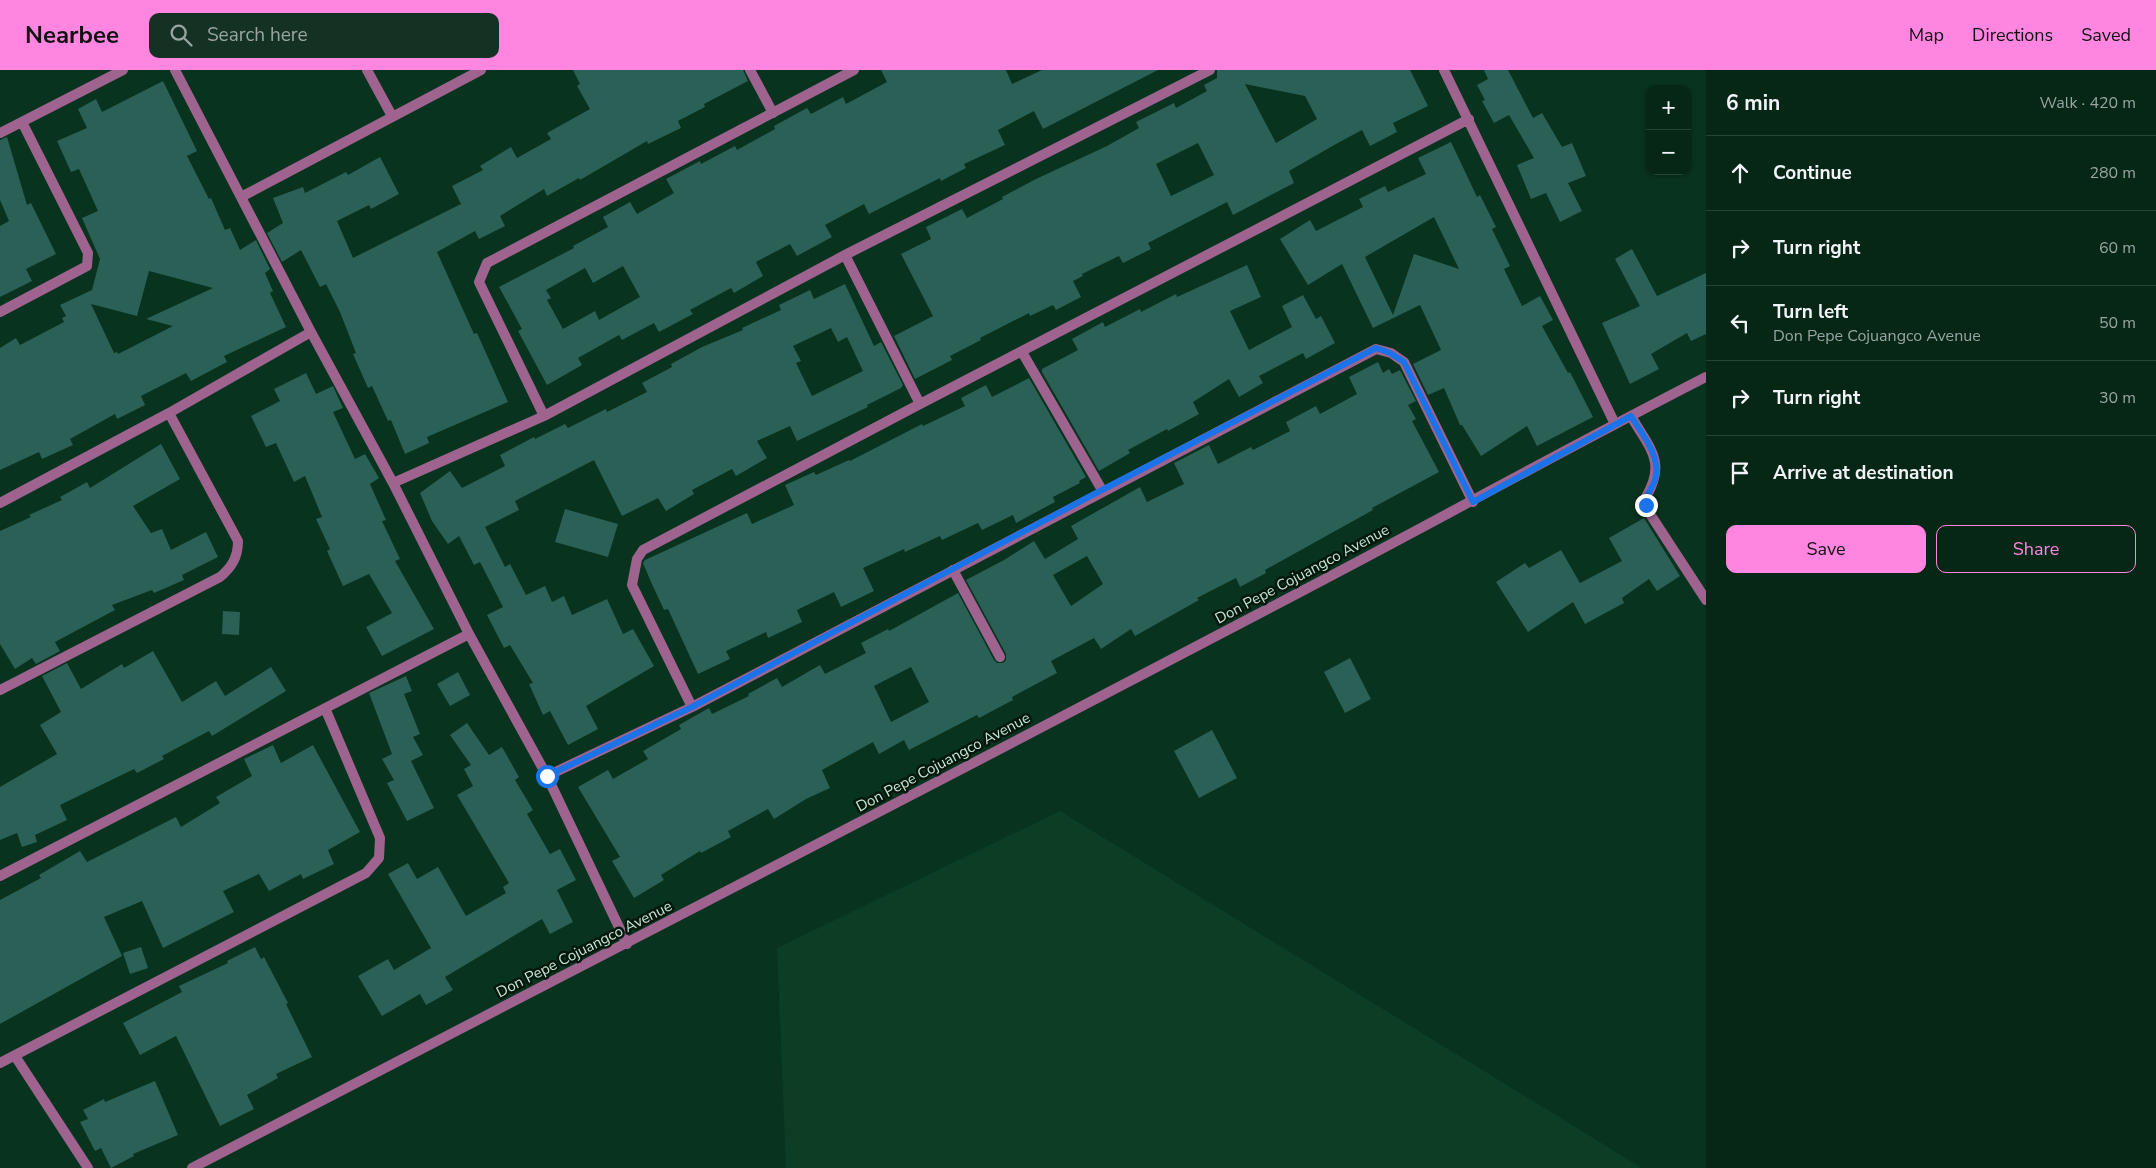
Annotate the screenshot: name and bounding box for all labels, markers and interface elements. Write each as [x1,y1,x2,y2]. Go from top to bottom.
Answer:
search box [149,13,499,58]
text: Nearbee [25,19,119,51]
icon: search [167,21,195,49]
text: Search here [207,22,308,48]
text: Map [1909,23,1944,47]
text: Directions [1972,23,2053,47]
text: Saved [2081,23,2131,47]
map controls [1646,85,1691,175]
button: + [1646,85,1691,130]
text: 6 min [1726,89,1780,117]
text: Walk · 420 m [2040,92,2136,114]
button: − [1646,130,1691,175]
icon: ahead [1726,159,1754,187]
text: Continue [1773,160,1852,186]
text: 280 m [2089,162,2136,184]
icon: right [1726,234,1754,262]
text: Turn right [1773,235,1860,261]
text: 60 m [2099,237,2136,259]
text: Turn left [1773,299,1848,325]
icon: left [1726,309,1754,337]
text: 50 m [2099,312,2136,334]
text: Don Pepe Cojuangco Avenue [1773,325,1981,347]
icon: right [1726,384,1754,412]
text: Turn right [1773,385,1860,411]
text: 30 m [2099,387,2136,409]
icon: arrive [1726,459,1754,487]
text: Arrive at destination [1773,460,1954,486]
route end [1635,494,1658,517]
street label: Don Pepe Cojuangco Avenue [1211,519,1393,629]
button: Save [1726,525,1926,573]
button: Share [1936,525,2136,573]
street label: Don Pepe Cojuangco Avenue [852,707,1034,817]
route start [536,765,559,788]
street label: Don Pepe Cojuangco Avenue [493,896,675,1002]

